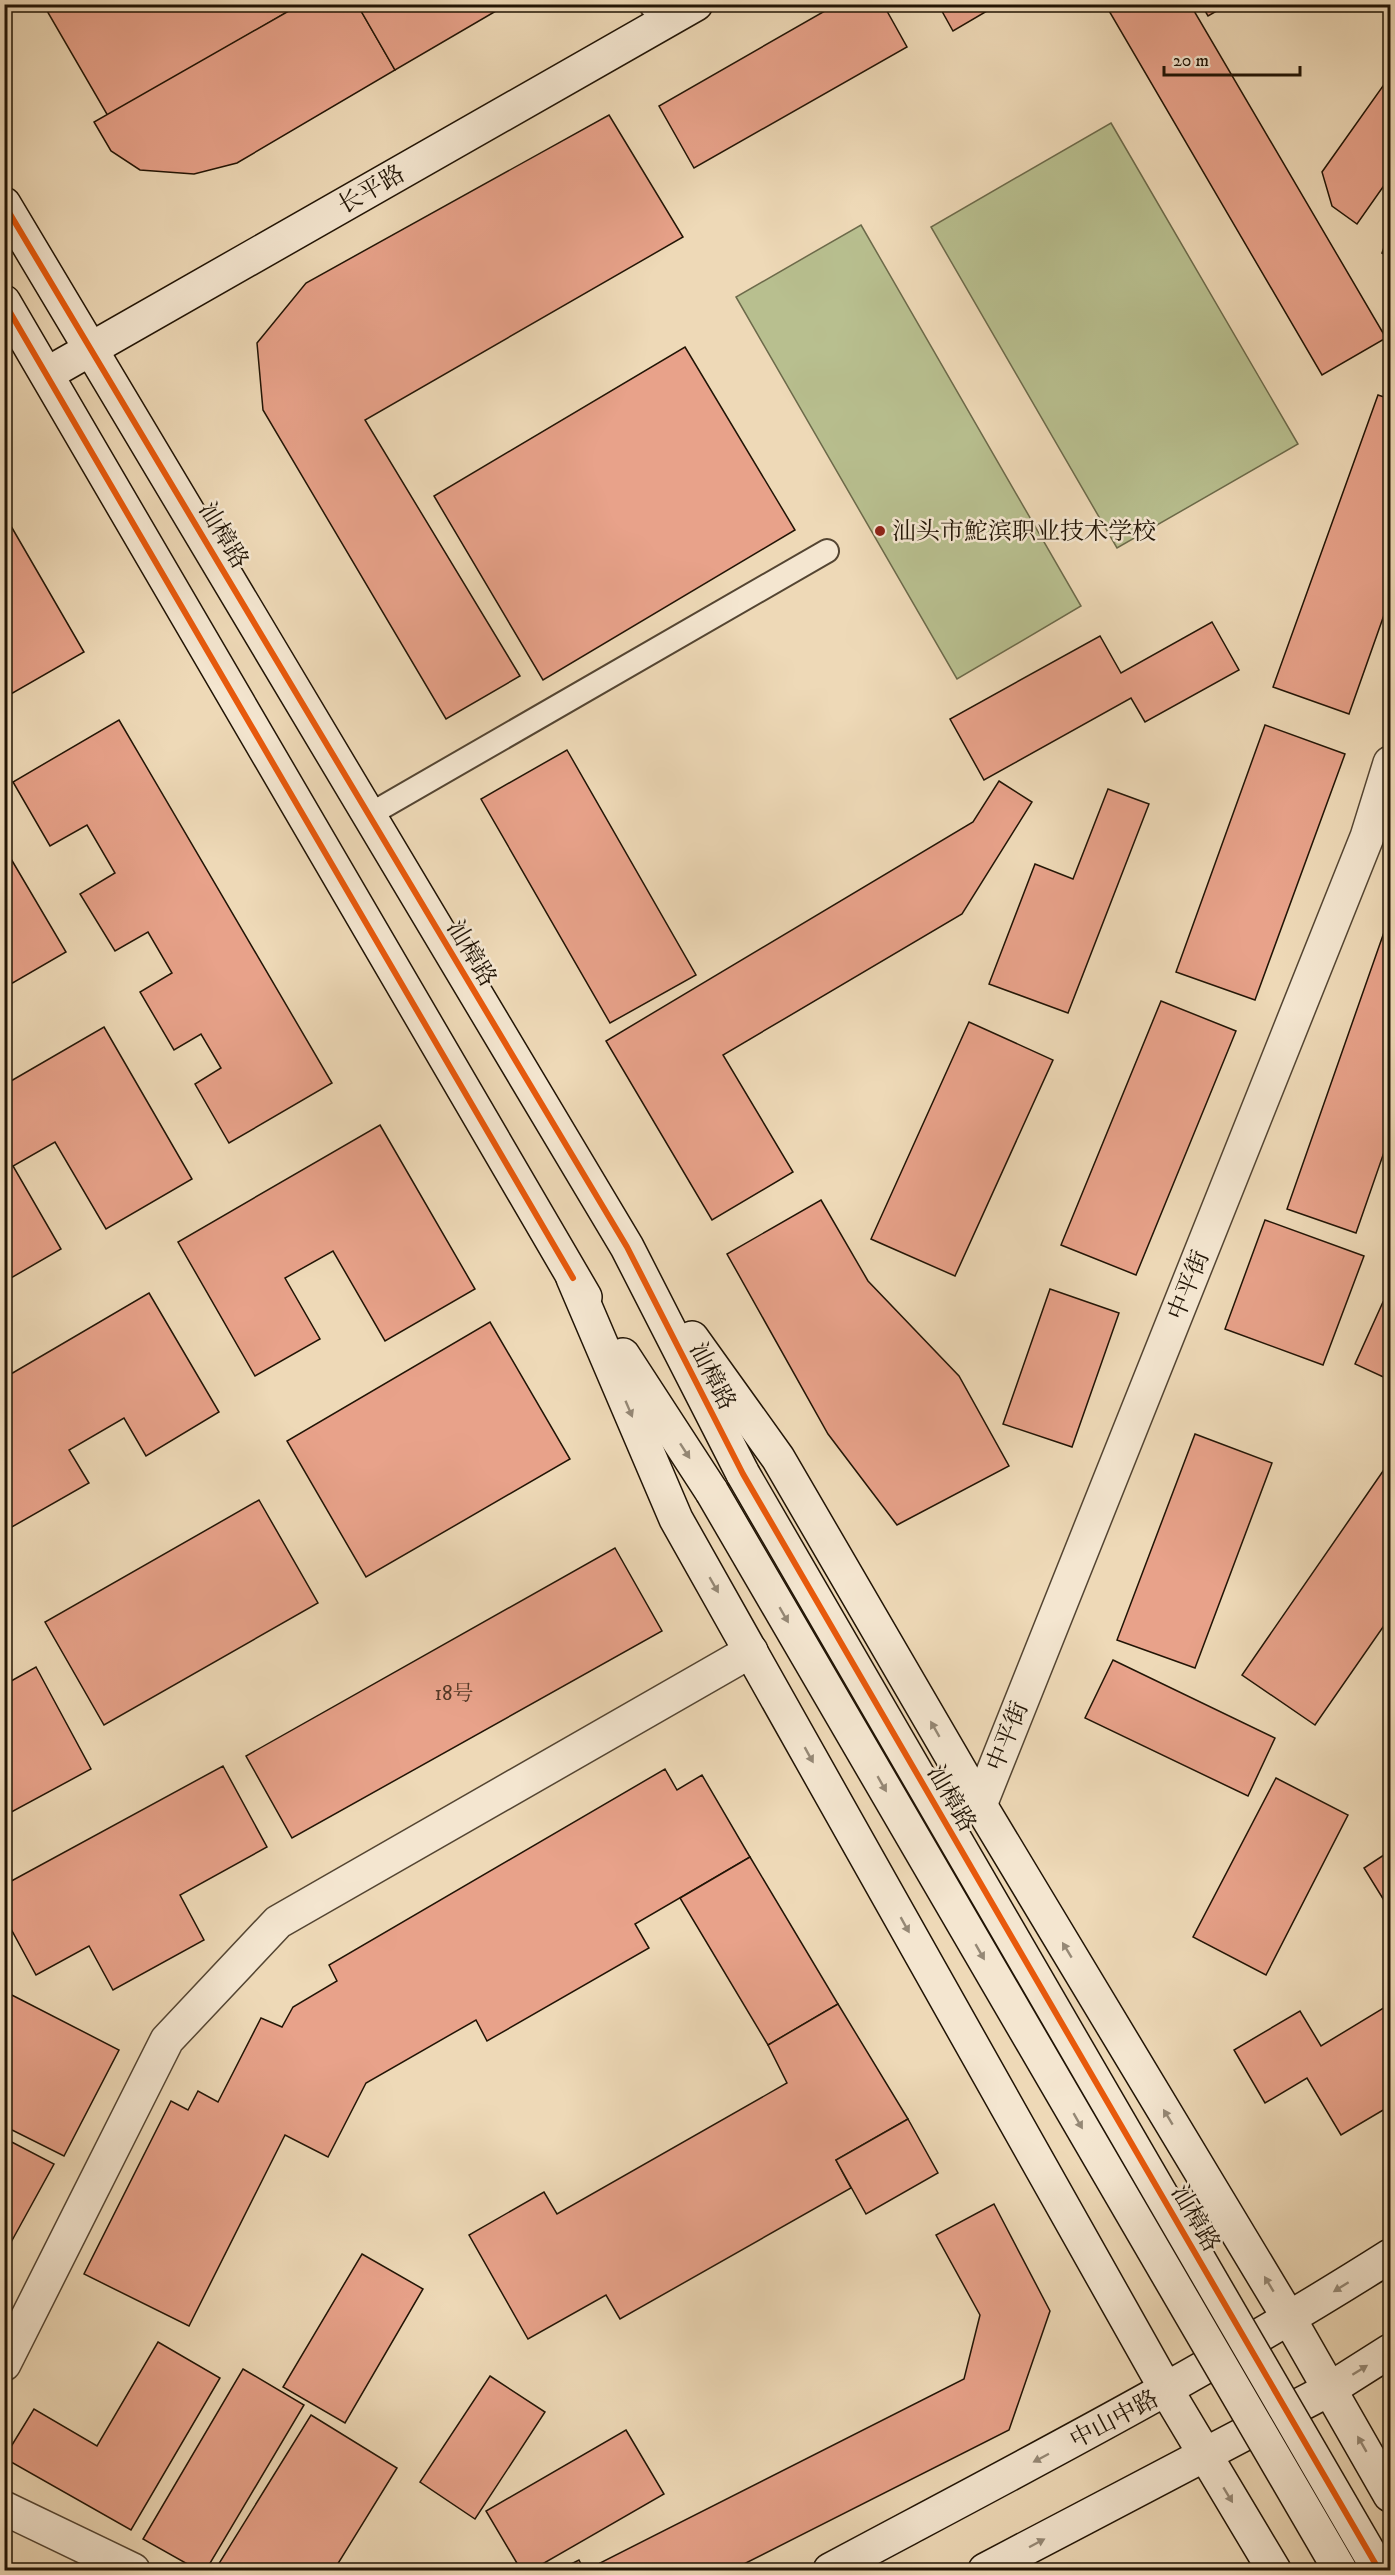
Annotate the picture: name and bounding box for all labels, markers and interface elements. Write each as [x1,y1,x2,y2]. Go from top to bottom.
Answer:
scale bar [1164,39,1300,77]
text: 20 m [1173,50,1209,72]
street label: 长平路 [333,159,410,221]
street label: 汕樟路 [192,497,255,574]
place label: 汕头市鮀滨职业技术学校 [892,517,1156,547]
marker: 汕头市鮀滨职业技术学校 [873,524,887,538]
street label: 汕樟路 [440,915,503,992]
street label: 中平街 [1162,1246,1216,1324]
street label: 汕樟路 [682,1338,742,1415]
one-way arrow [625,1400,634,1418]
one-way arrow [679,1442,691,1458]
one-way arrow [708,1577,719,1593]
one-way arrow [778,1607,789,1623]
house number: 18号 [434,1681,474,1707]
street label: 中平街 [981,1697,1035,1775]
one-way arrow [931,1720,941,1737]
one-way arrow [804,1746,814,1763]
street label: 汕樟路 [920,1760,982,1837]
one-way arrow [876,1776,887,1792]
one-way arrow [900,1916,910,1933]
one-way arrow [1062,1942,1073,1958]
one-way arrow [975,1944,985,1961]
one-way arrow [1163,2108,1173,2125]
one-way arrow [1073,2113,1083,2130]
street label: 汕樟路 [1164,2180,1226,2257]
one-way arrow [1263,2276,1274,2292]
one-way arrow [1333,2282,1349,2293]
one-way arrow [1352,2365,1368,2376]
street label: 中山中路 [1065,2384,1164,2456]
one-way arrow [1356,2436,1367,2452]
one-way arrow [1032,2453,1049,2463]
one-way arrow [1223,2487,1234,2503]
one-way arrow [1029,2538,1046,2548]

